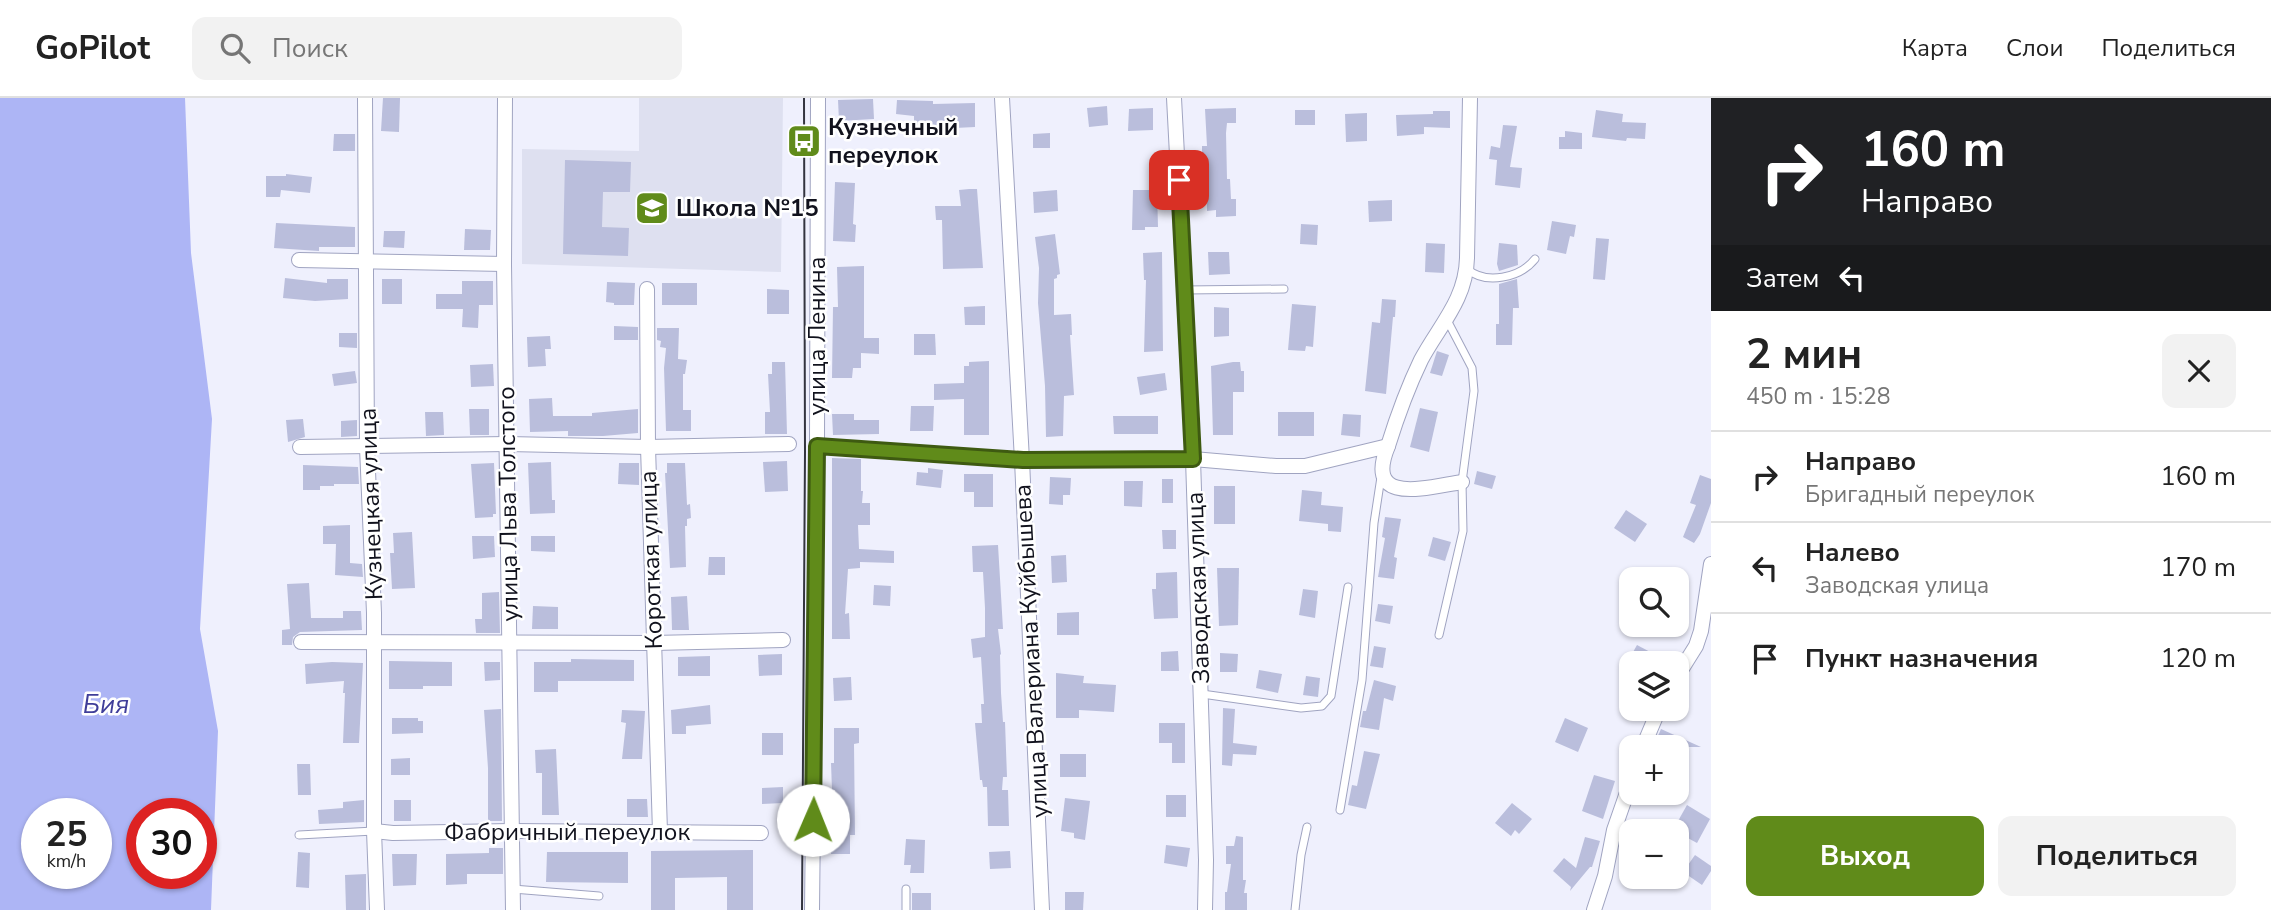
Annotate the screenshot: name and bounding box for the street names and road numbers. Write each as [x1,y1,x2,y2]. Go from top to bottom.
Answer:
street label: улица Ленина [801,256,833,416]
street label: улица Льва Толстого [490,386,526,622]
street label: Кузнецкая улица [352,407,390,601]
street label: Короткая улица [632,470,670,650]
street label: улица Валериана Куйбышева [1006,483,1056,819]
street label: Заводская улица [1179,491,1217,685]
street label: Фабричный переулок [444,816,690,848]

